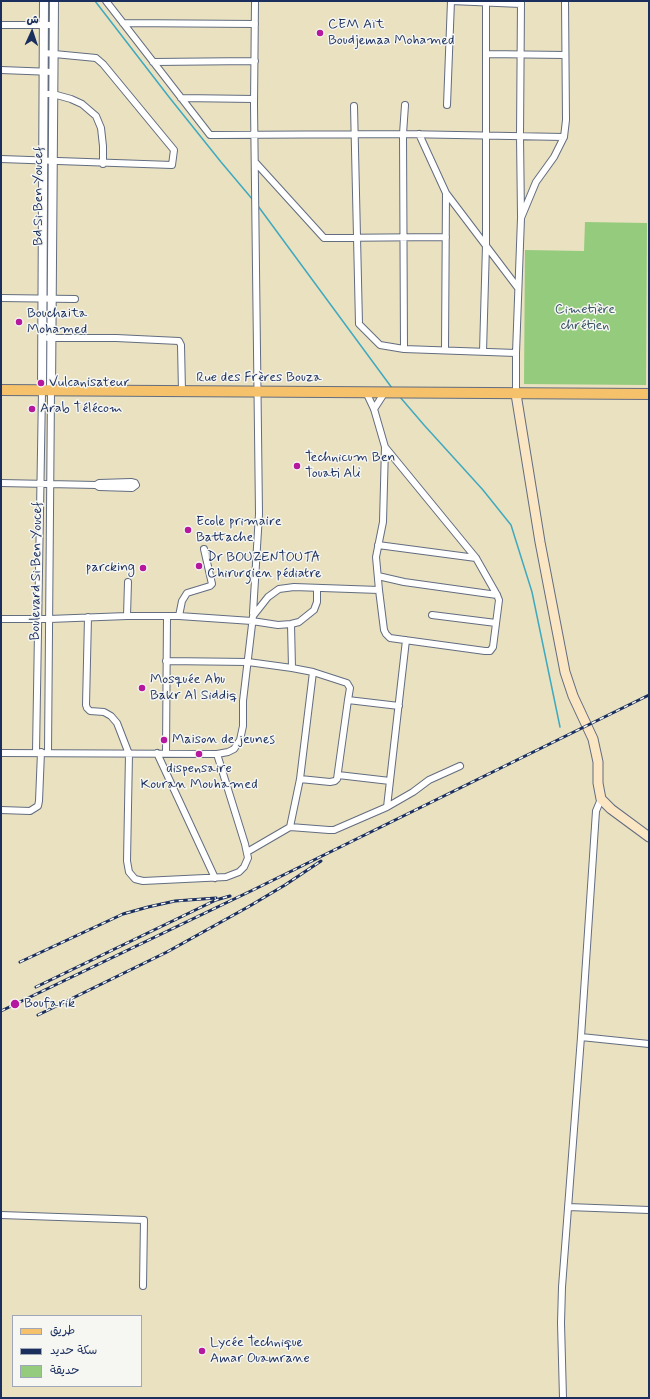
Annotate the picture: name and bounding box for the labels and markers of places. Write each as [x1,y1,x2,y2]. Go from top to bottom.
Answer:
place label: CEM Aït Boudjemaa Mohamed [328,17,455,50]
marker: CEM Aït Boudjemaa Mohamed [315,28,325,38]
place label: Bouchaita Mohamed [27,306,87,338]
marker: Bouchaita Mohamed [14,317,24,327]
place label: Vulcanisateur [49,375,130,391]
marker: Vulcanisateur [36,378,46,388]
place label: Arab Télécom [40,401,122,417]
marker: Arab Télécom [27,404,37,414]
place label: Technicum Ben Touati Ali [305,450,395,482]
marker: Technicum Ben Touati Ali [292,461,302,471]
place label: Ecole primaire Battache [196,514,282,546]
marker: Ecole primaire Battache [183,525,193,535]
place label: Dr BOUZENTOUTA Chirurgien pédiatre [207,550,322,582]
place label: parcking [86,560,135,576]
marker: Dr BOUZENTOUTA Chirurgien pédiatre [194,561,204,571]
marker: parcking [138,563,148,573]
place label: Mosquée Abu Bakr Al Siddiq [150,672,237,704]
marker: Mosquée Abu Bakr Al Siddiq [137,683,147,693]
place label: Maison de jeunes [172,732,275,748]
marker: Maison de jeunes [159,735,169,745]
marker: dispensaire Kouran Mouhamed [194,749,204,759]
place label: dispensaire Kouran Mouhamed [140,761,258,794]
place label: Boufarik [24,996,75,1012]
marker: Boufarik [9,998,21,1010]
place label: Lycée Technique Amar Ouamrane [210,1335,310,1368]
marker: Lycée Technique Amar Ouamrane [197,1346,207,1356]

